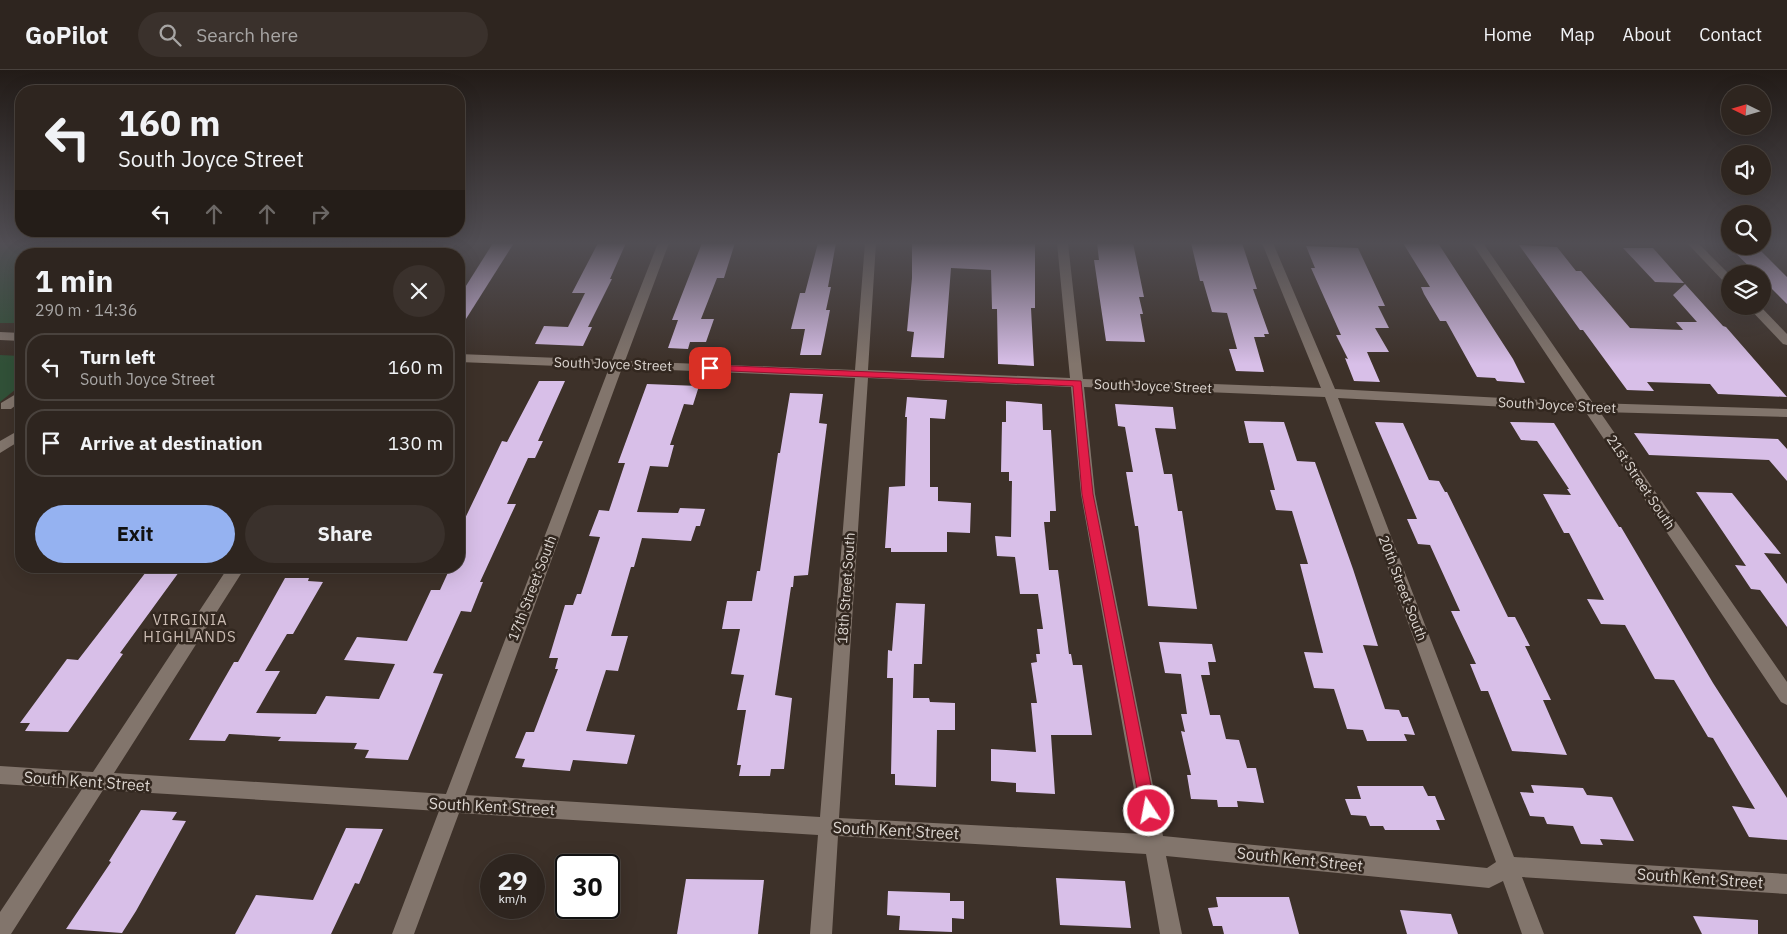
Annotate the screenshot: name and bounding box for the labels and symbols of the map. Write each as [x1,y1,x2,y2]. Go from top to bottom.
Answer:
north arrow [1721,85,1771,135]
pin [689,347,731,389]
street label: South Joyce Street [554,353,672,375]
street label: South Joyce Street [1094,375,1212,397]
street label: South Joyce Street [1497,393,1617,417]
street label: 21st Street South [1603,431,1679,533]
street label: 18th Street South [833,532,859,644]
street label: 17th Street South [504,533,560,643]
street label: 20th Street South [1375,533,1431,643]
district label: VIRGINIA HIGHLANDS [143,610,237,646]
street label: South Kent Street [23,767,151,795]
position arrow [1122,784,1174,836]
street label: South Kent Street [428,793,556,819]
street label: South Kent Street [832,817,960,843]
street label: South Kent Street [1236,842,1364,876]
speed limit sign: 30 [555,854,620,919]
street label: South Kent Street [1636,864,1764,892]

